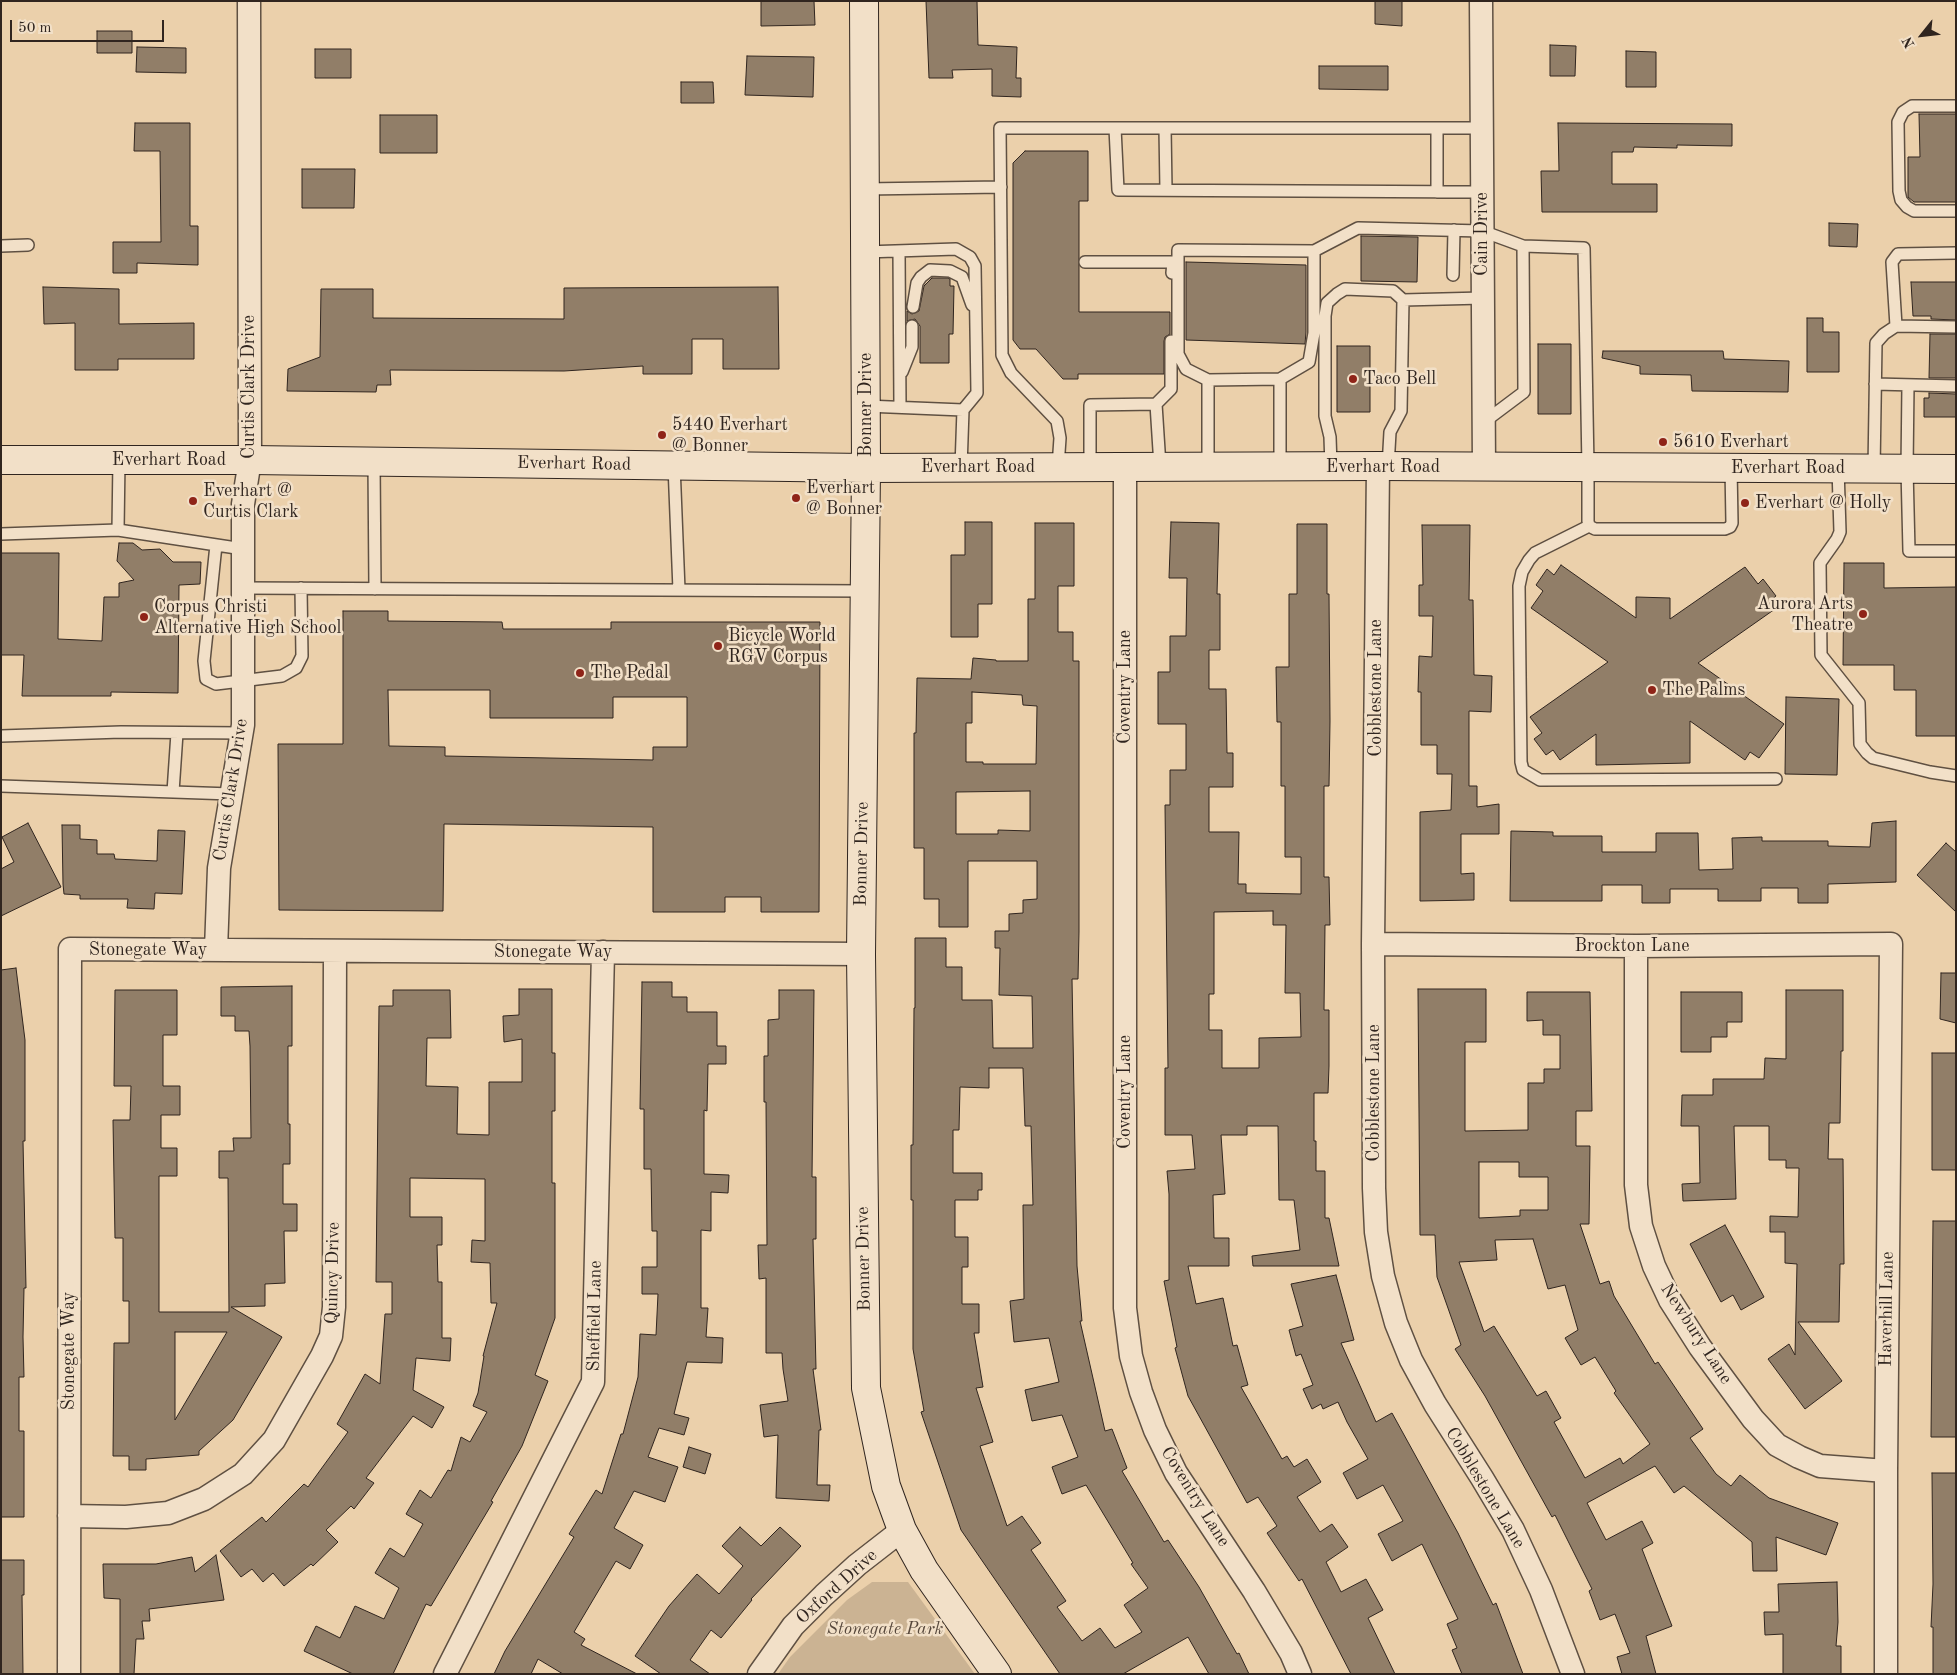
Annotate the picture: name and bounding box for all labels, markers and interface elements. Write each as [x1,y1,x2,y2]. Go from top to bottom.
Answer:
scale bar [12,10,166,42]
north arrow [1897,10,1947,60]
text: 50 m [18,21,52,36]
text: N [1900,34,1918,50]
street label: Cain Drive [1471,192,1493,276]
street label: Curtis Clark Drive [238,315,260,459]
street label: Bonner Drive [855,353,877,457]
place label: Taco Bell [1363,368,1436,390]
marker: Taco Bell [1347,373,1359,385]
place label: 5440 Everhart @ Bonner [672,414,788,456]
marker: 5440 Everhart @ Bonner [656,429,668,441]
place label: 5610 Everhart [1673,431,1789,453]
marker: 5610 Everhart [1657,436,1669,448]
street label: Everhart Road [112,449,226,471]
street label: Everhart Road [517,452,631,476]
street label: Everhart Road [921,456,1035,478]
street label: Everhart Road [1326,456,1440,478]
street label: Everhart Road [1731,457,1845,479]
place label: Everhart @ Bonner [806,477,882,520]
place label: Everhart @ Curtis Clark [203,480,299,522]
marker: Everhart @ Bonner [790,492,802,504]
place label: Everhart @ Holly [1755,492,1891,514]
marker: Everhart @ Curtis Clark [187,495,199,507]
marker: Everhart @ Holly [1739,497,1751,509]
place label: Aurora Arts Theatre [1757,593,1853,636]
place label: Corpus Christi Alternative High School [154,596,341,638]
marker: Aurora Arts Theatre [1857,608,1869,620]
marker: Corpus Christi Alternative High School [138,611,150,623]
street label: Cobblestone Lane [1365,619,1387,757]
place label: Bicycle World RGV Corpus [728,625,836,668]
street label: Coventry Lane [1114,630,1136,744]
marker: Bicycle World RGV Corpus [712,640,724,652]
place label: The Pedal [590,662,669,684]
marker: The Pedal [574,667,586,679]
place label: The Palms [1662,679,1745,701]
marker: The Palms [1646,684,1658,696]
street label: Curtis Clark Drive [209,717,253,863]
street label: Bonner Drive [850,801,874,907]
street label: Brockton Lane [1575,935,1689,957]
street label: Stonegate Way [89,939,207,961]
street label: Stonegate Way [494,941,612,963]
street label: Cobblestone Lane [1363,1024,1385,1162]
street label: Coventry Lane [1114,1035,1136,1149]
street label: Bonner Drive [852,1206,876,1312]
street label: Quincy Drive [321,1222,345,1324]
street label: Haverhill Lane [1875,1251,1899,1367]
street label: Sheffield Lane [583,1260,607,1372]
street label: Newbury Lane [1655,1280,1737,1388]
street label: Stonegate Way [58,1292,80,1410]
street label: Cobblestone Lane [1440,1423,1530,1553]
street label: Coventry Lane [1156,1443,1234,1551]
street label: Oxford Drive [792,1545,882,1629]
park label: Stonegate Park [827,1618,943,1640]

